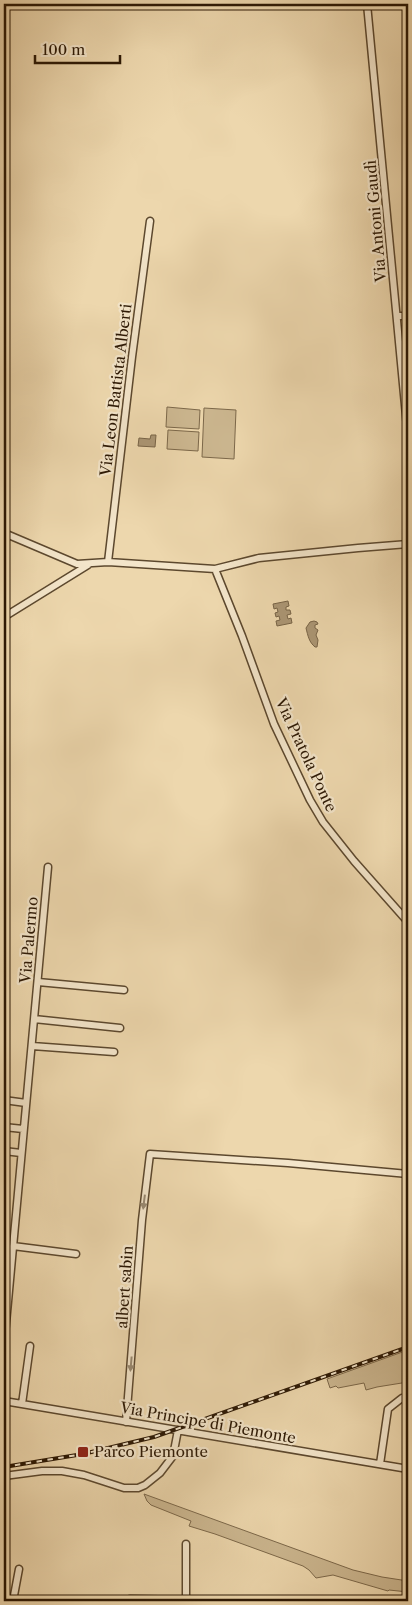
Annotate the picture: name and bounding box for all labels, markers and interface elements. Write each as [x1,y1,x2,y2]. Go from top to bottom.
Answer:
scale bar [35,32,120,64]
text: 100 m [42,40,85,59]
street label: Via Antoni Gaudì [361,159,390,284]
street label: Via Leon Battista Alberti [95,302,136,478]
street label: Via Pratola Ponte [271,694,341,815]
street label: Via Palermo [15,896,42,985]
one-way arrow [140,1195,148,1211]
street label: albert sabin [112,1244,137,1329]
one-way arrow [127,1357,135,1373]
street label: Via Principe di Piemonte [118,1398,297,1447]
place label: Parco Piemonte [94,1442,208,1461]
marker: Parco Piemonte [76,1445,90,1459]

